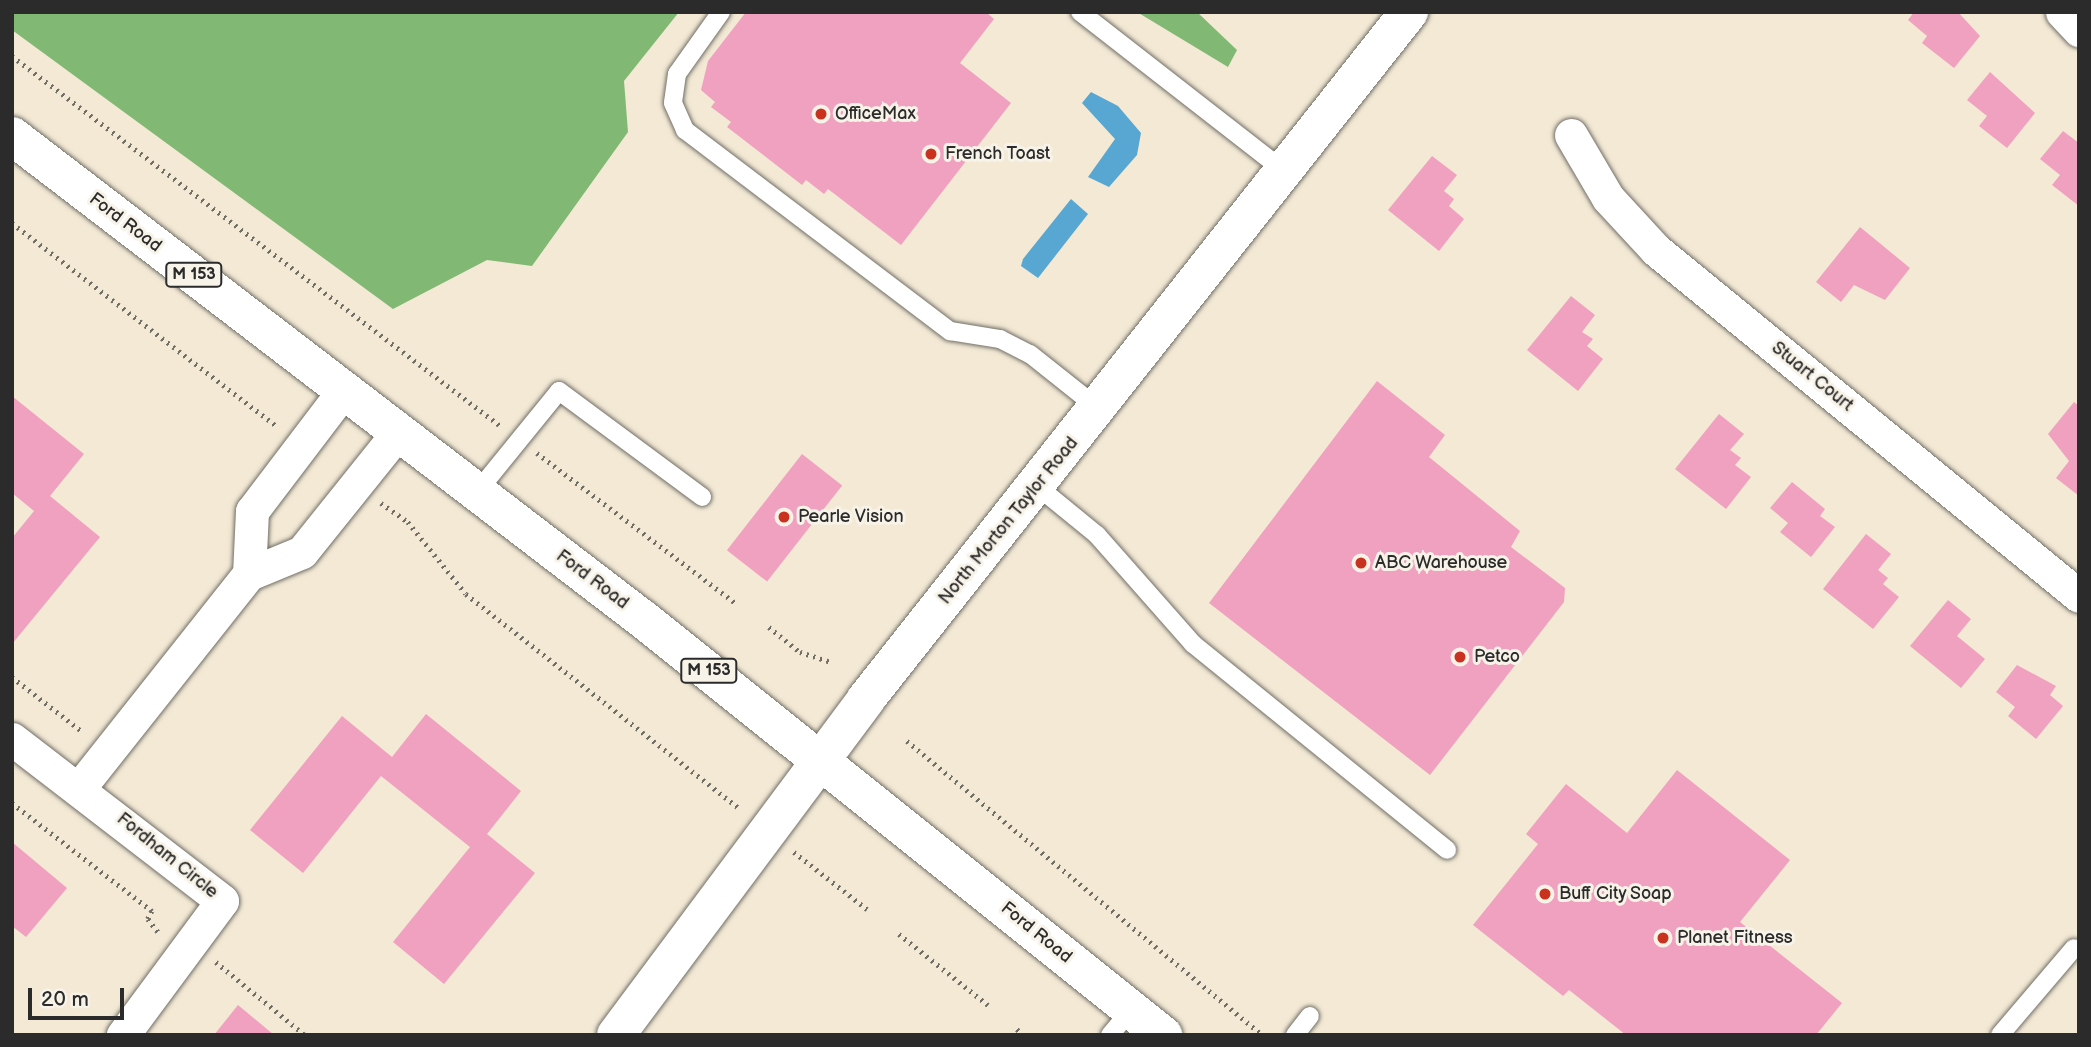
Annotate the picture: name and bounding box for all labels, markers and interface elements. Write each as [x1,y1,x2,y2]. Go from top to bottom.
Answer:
place label: OfficeMax [835,103,916,125]
marker: OfficeMax [813,106,829,122]
place label: French Toast [945,143,1051,165]
marker: French Toast [923,146,939,162]
street label: Ford Road [84,189,166,257]
road number: M 153 [164,262,224,288]
street label: Stuart Court [1767,338,1857,416]
street label: North Morton Taylor Road [935,433,1083,609]
place label: Pearle Vision [798,506,904,528]
marker: Pearle Vision [776,509,792,525]
street label: Ford Road [551,546,633,614]
place label: ABC Warehouse [1375,552,1508,574]
marker: ABC Warehouse [1353,555,1369,571]
place label: Petco [1474,646,1520,668]
marker: Petco [1452,649,1468,665]
road number: M 153 [679,658,739,684]
street label: Fordham Circle [112,809,222,903]
place label: Buff City Soap [1559,883,1673,905]
marker: Buff City Soap [1537,886,1553,902]
street label: Ford Road [996,898,1076,968]
place label: Planet Fitness [1677,927,1793,949]
marker: Planet Fitness [1655,930,1671,946]
scale bar [32,974,128,1018]
text: 20 m [41,987,89,1012]

